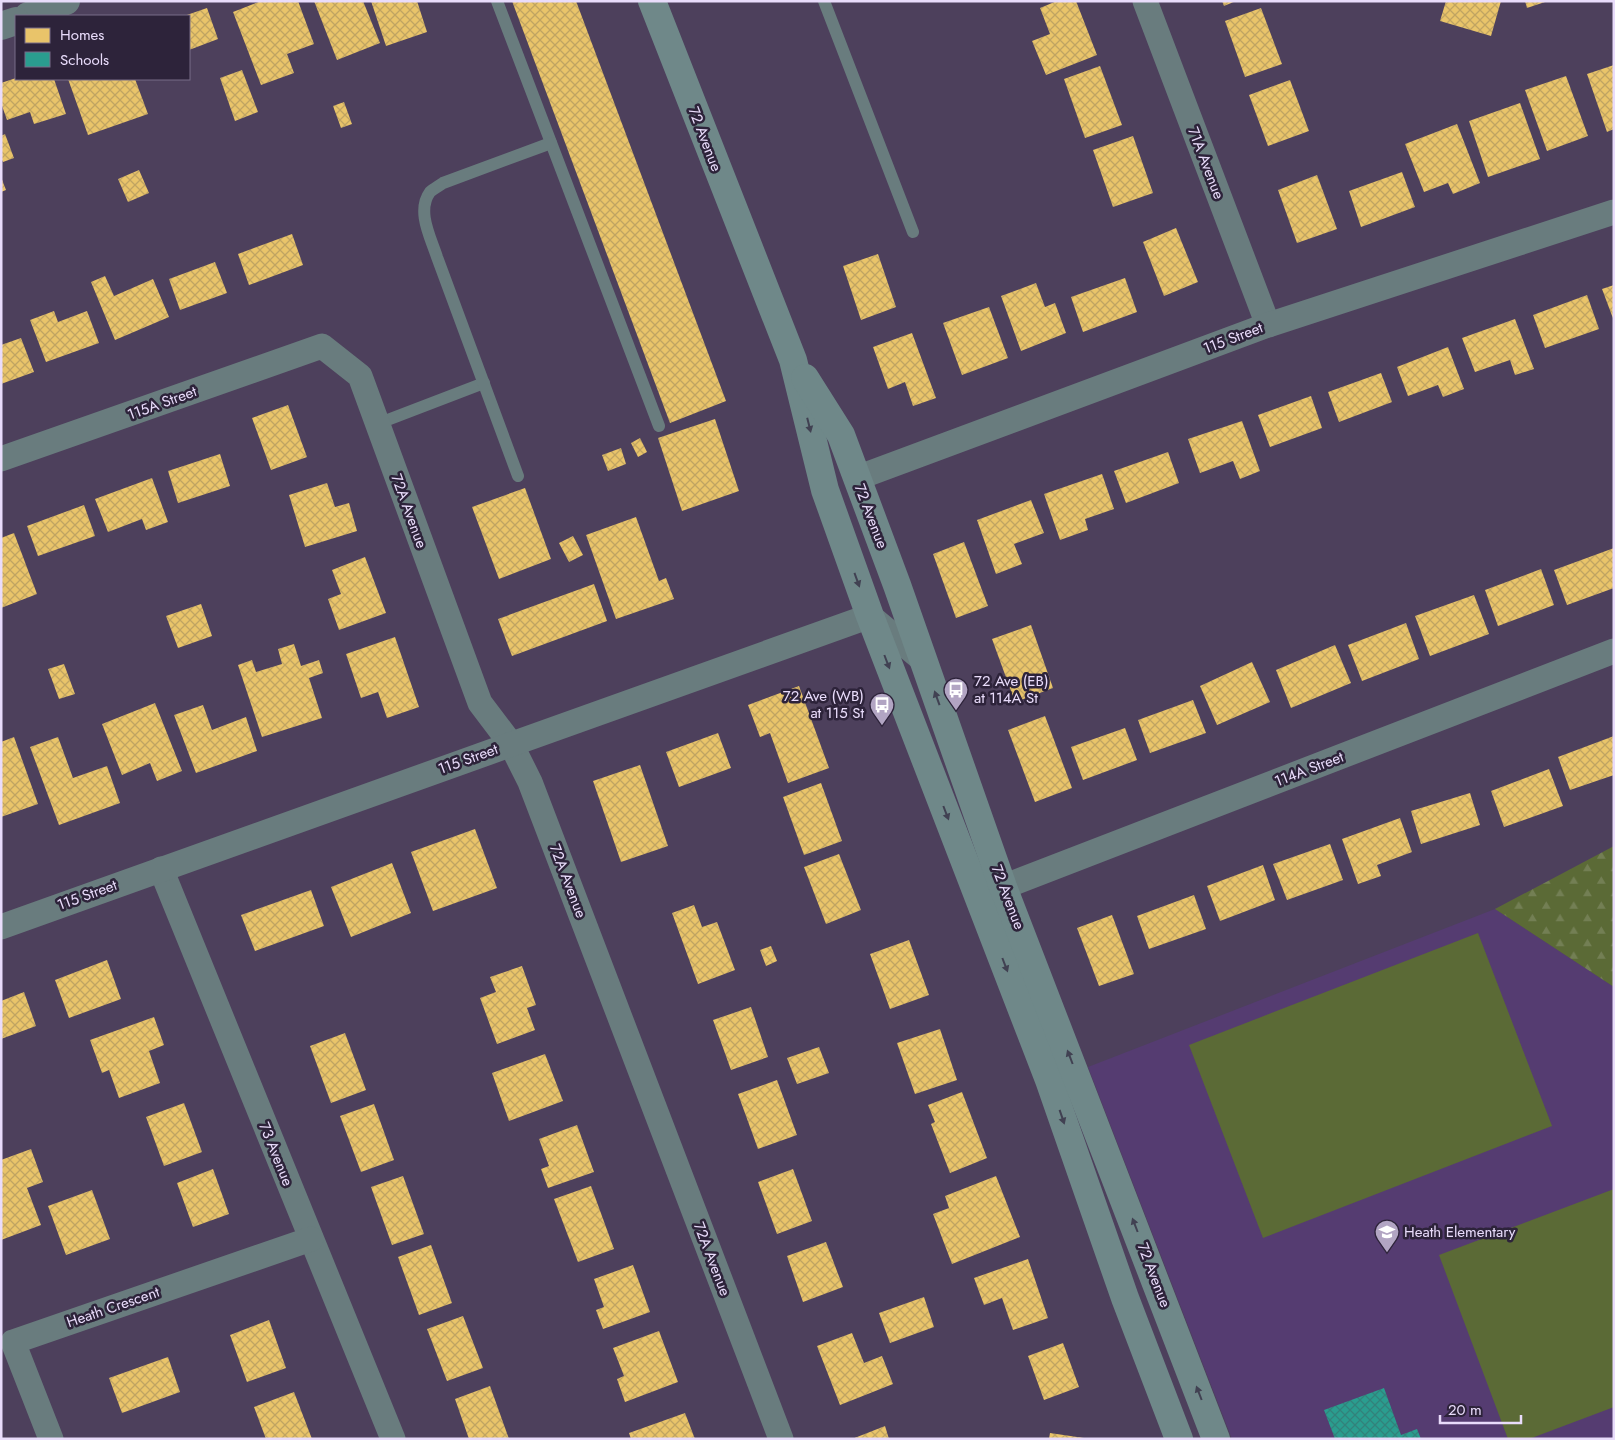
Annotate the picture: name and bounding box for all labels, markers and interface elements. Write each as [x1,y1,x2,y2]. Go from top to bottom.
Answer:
legend [15,15,190,80]
text: Homes [60,24,104,46]
text: Schools [60,49,109,71]
street label: 72 Avenue [683,103,727,175]
street label: 71A Avenue [1182,124,1230,203]
street label: 115 Street [1200,316,1266,359]
street label: 115A Street [124,380,200,426]
one-way arrow [805,417,813,432]
street label: 72A Avenue [385,471,433,551]
street label: 72 Avenue [849,480,893,552]
one-way arrow [853,573,861,588]
one-way arrow [884,654,892,669]
place label: 72 Ave (EB) at 114A St [974,670,1049,709]
bus stop icon: 72 Ave (EB) at 114A St [943,677,969,711]
place label: 72 Ave (WB) at 115 St [783,685,864,724]
one-way arrow [933,691,940,706]
bus stop icon: 72 Ave (WB) at 115 St [869,692,895,726]
street label: 115 Street [435,738,501,780]
street label: 114A Street [1271,746,1347,792]
one-way arrow [942,806,950,821]
street label: 72A Avenue [544,841,592,921]
street label: 72 Avenue [986,861,1030,933]
street label: 115 Street [54,874,120,916]
one-way arrow [1002,957,1009,972]
one-way arrow [1066,1049,1074,1064]
one-way arrow [1059,1109,1066,1124]
street label: 73 Avenue [253,1119,299,1190]
one-way arrow [1131,1217,1139,1232]
street label: 72A Avenue [688,1219,736,1299]
school or university icon: Heath Elementary [1374,1219,1400,1253]
place label: Heath Elementary [1404,1221,1516,1243]
street label: 72 Avenue [1132,1239,1176,1311]
street label: Heath Crescent [64,1281,163,1333]
one-way arrow [1195,1385,1203,1400]
scale bar [1440,1392,1521,1424]
text: 20 m [1448,1399,1482,1421]

